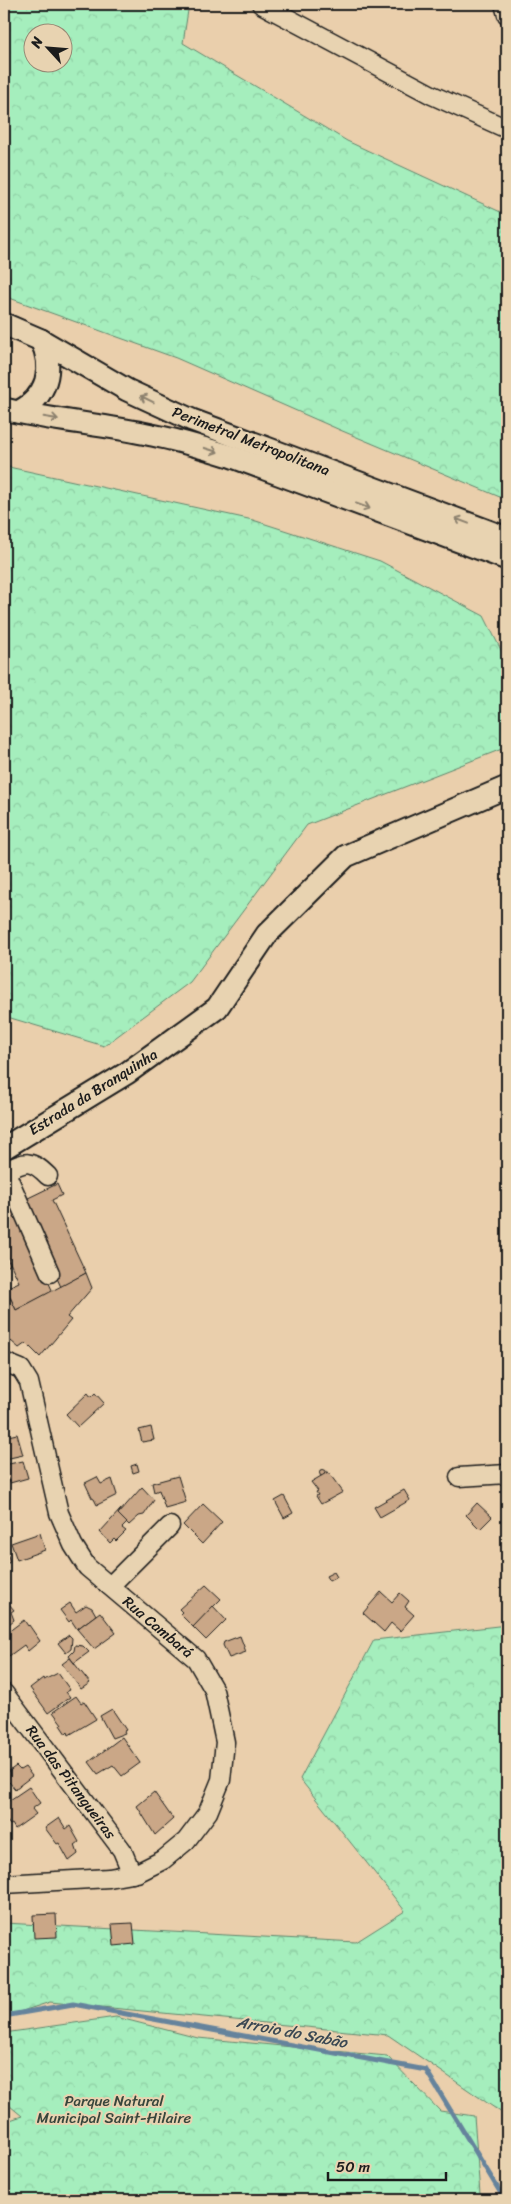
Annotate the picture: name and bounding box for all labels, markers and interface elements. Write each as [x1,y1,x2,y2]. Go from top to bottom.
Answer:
north arrow [22,22,72,72]
text: N [23,32,50,53]
one-way arrow [140,394,155,404]
street label: Perimetral Metropolitana [168,399,334,483]
one-way arrow [43,414,59,424]
one-way arrow [202,446,218,456]
one-way arrow [355,502,370,511]
one-way arrow [454,516,470,525]
street label: Estrada da Branquinha [23,1041,163,1142]
street label: Rua Cambará [117,1589,200,1665]
street label: Rua das Pitangueiras [19,1719,123,1845]
water label: Arroio do Sabão [233,2007,351,2057]
park label: Parque Natural Municipal Saint-Hilaire [37,2088,192,2131]
scale bar [328,2149,446,2181]
text: 50 m [336,2154,371,2180]

